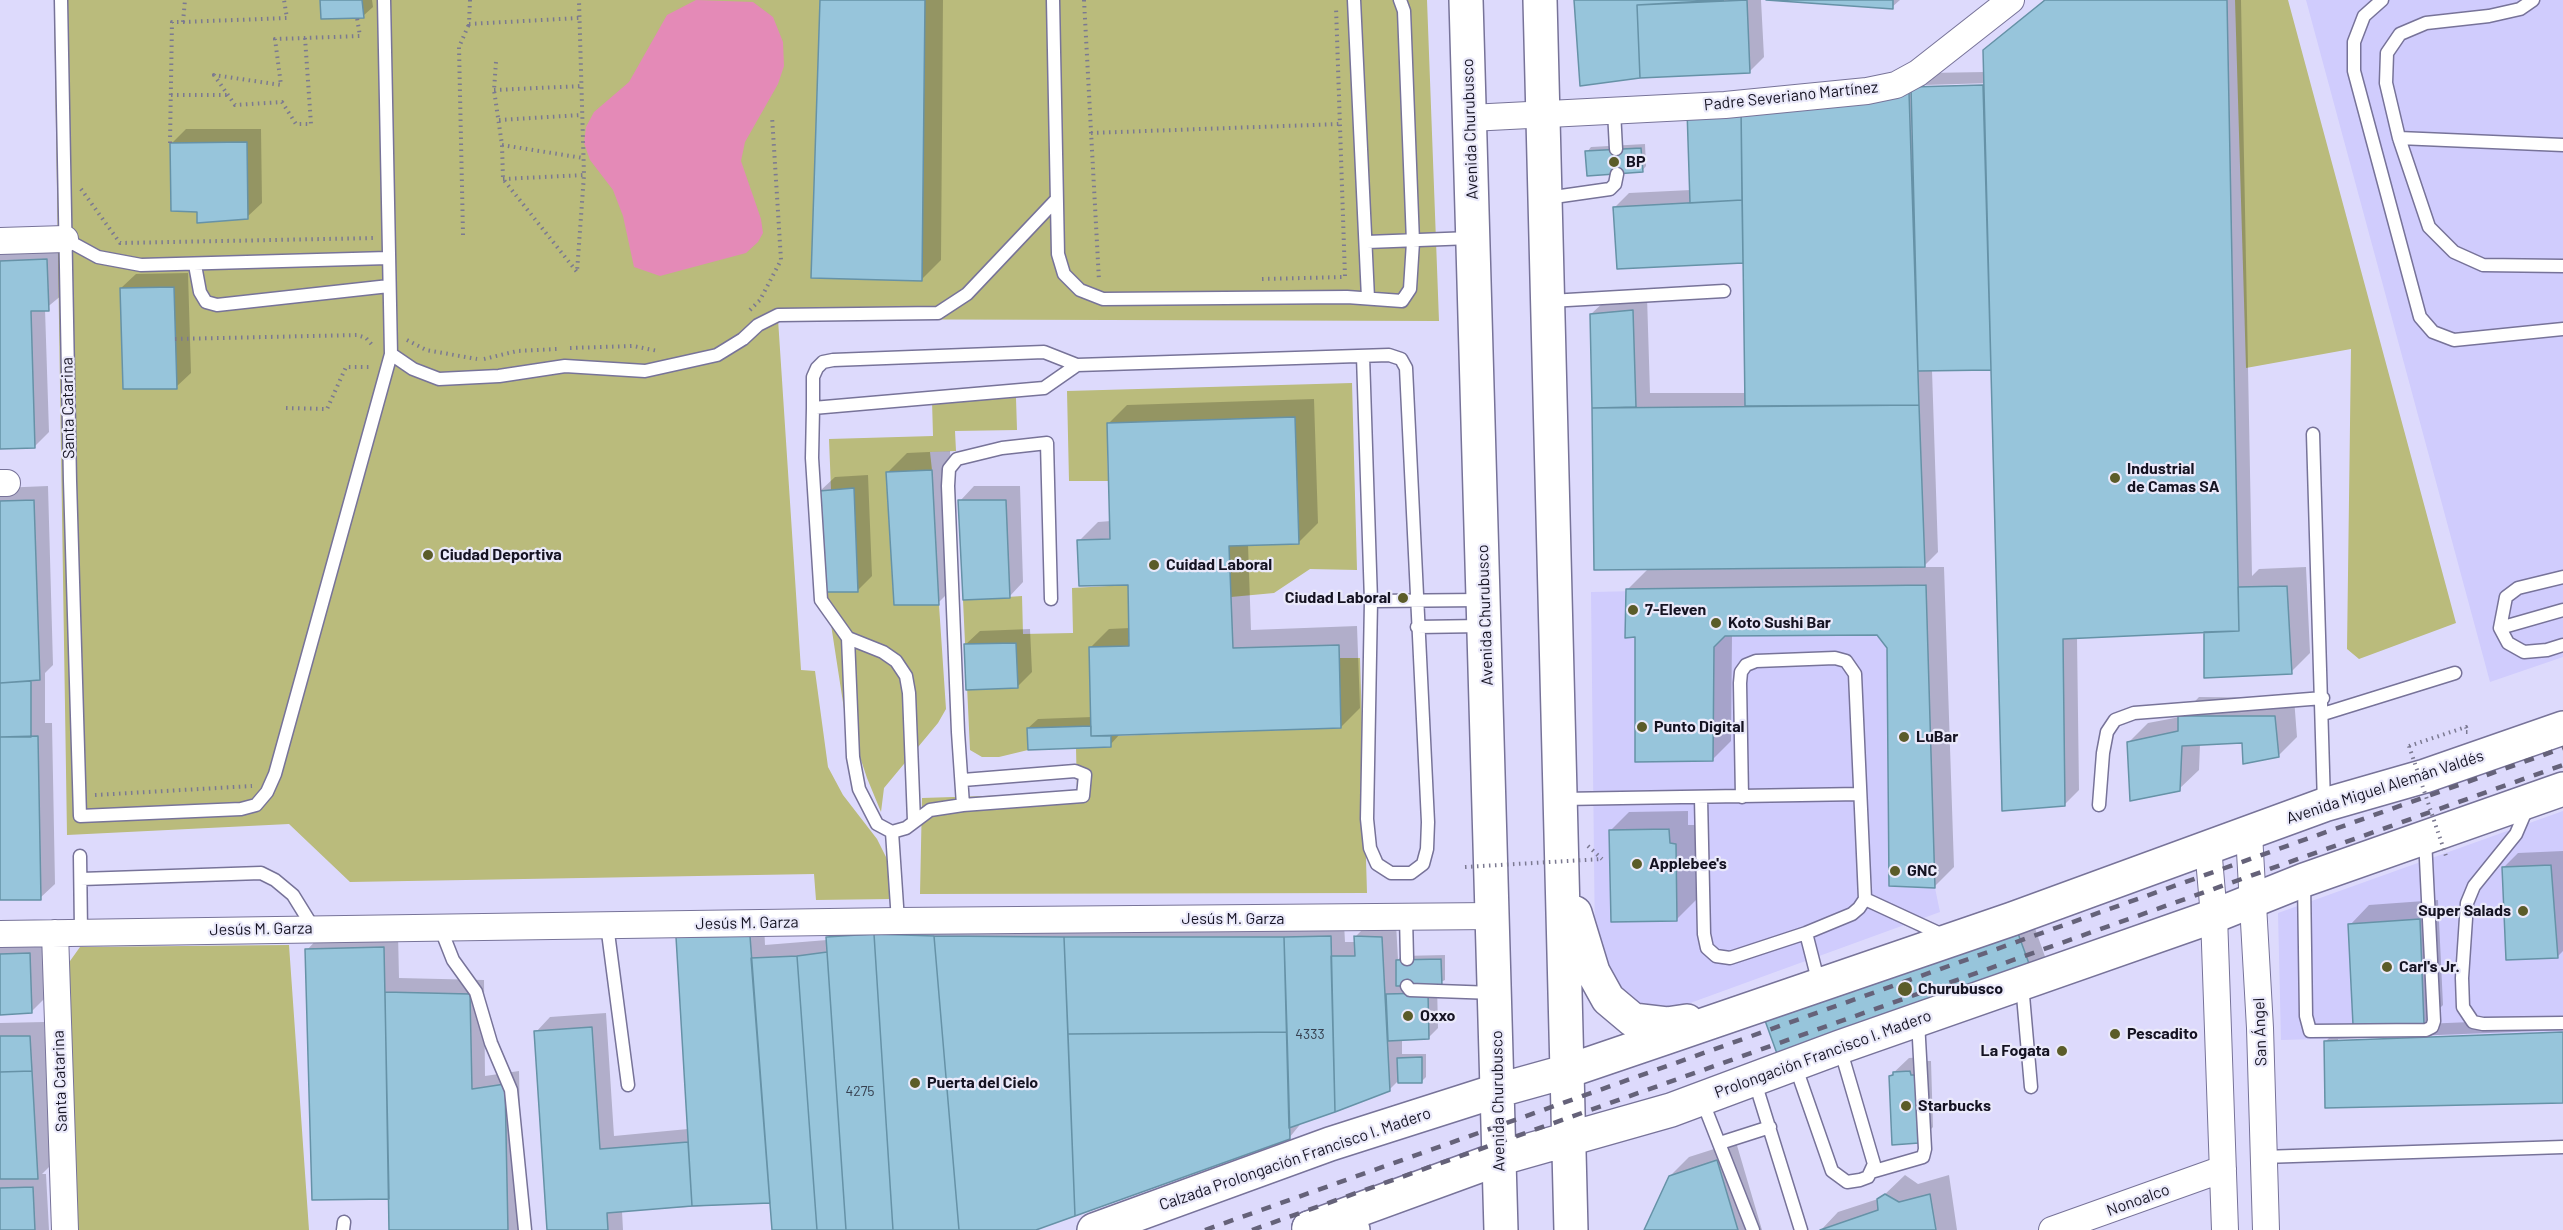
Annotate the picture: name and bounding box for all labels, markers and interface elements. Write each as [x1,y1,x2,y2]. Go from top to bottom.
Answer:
street label: Avenida Churubusco [1458,58,1482,200]
street label: Padre Severiano Martínez [1703,77,1879,115]
place label: BP [1626,152,1645,172]
marker: BP [1607,155,1621,169]
street label: Santa Catarina [58,357,78,459]
place label: Industrial de Camas SA [2127,459,2219,497]
marker: Industrial de Camas SA [2108,471,2122,485]
street label: Avenida Churubusco [1473,544,1497,686]
place label: Ciudad Deportiva [440,545,562,565]
marker: Ciudad Deportiva [421,548,435,562]
place label: Cuidad Laboral [1166,555,1272,575]
marker: Cuidad Laboral [1147,558,1161,572]
place label: Ciudad Laboral [1285,588,1391,608]
marker: Ciudad Laboral [1396,591,1410,605]
place label: 7-Eleven [1645,600,1706,620]
marker: 7-Eleven [1626,603,1640,617]
place label: Koto Sushi Bar [1728,613,1831,633]
marker: Koto Sushi Bar [1709,616,1723,630]
place label: Punto Digital [1654,717,1744,737]
marker: Punto Digital [1635,720,1649,734]
place label: LuBar [1916,727,1958,747]
marker: LuBar [1897,730,1911,744]
street label: Avenida Miguel Alemán Valdés [2284,746,2486,828]
place label: Applebee's [1649,854,1727,874]
marker: Applebee's [1630,857,1644,871]
place label: GNC [1907,861,1937,881]
marker: GNC [1888,864,1902,878]
place label: Super Salads [2418,901,2511,921]
marker: Super Salads [2516,904,2530,918]
street label: Jesús M. Garza [1182,909,1284,929]
street label: Jesús M. Garza [695,913,799,933]
street label: Jesús M. Garza [209,919,313,939]
place label: Carl's Jr. [2399,957,2460,977]
marker: Carl's Jr. [2380,960,2394,974]
place label: Churubusco [1918,979,2003,999]
marker: Churubusco [1896,980,1914,998]
street label: San Ángel [2249,997,2271,1067]
place label: Oxxo [1420,1006,1455,1026]
street label: Prolongación Francisco I. Madero [1712,1006,1934,1102]
marker: Oxxo [1401,1009,1415,1023]
place label: Pescadito [2127,1024,2198,1044]
house number: 4333 [1295,1026,1325,1042]
marker: Pescadito [2108,1027,2122,1041]
street label: Santa Catarina [49,1030,71,1132]
street label: Avenida Churubusco [1487,1030,1509,1172]
place label: La Fogata [1981,1041,2050,1061]
marker: La Fogata [2055,1044,2069,1058]
place label: Puerta del Cielo [927,1073,1038,1093]
marker: Puerta del Cielo [908,1076,922,1090]
house number: 4275 [845,1083,875,1099]
place label: Starbucks [1918,1096,1991,1116]
marker: Starbucks [1899,1099,1913,1113]
street label: Calzada Prolongación Francisco I. Madero [1157,1103,1433,1215]
street label: Nonoalco [2104,1180,2172,1220]

